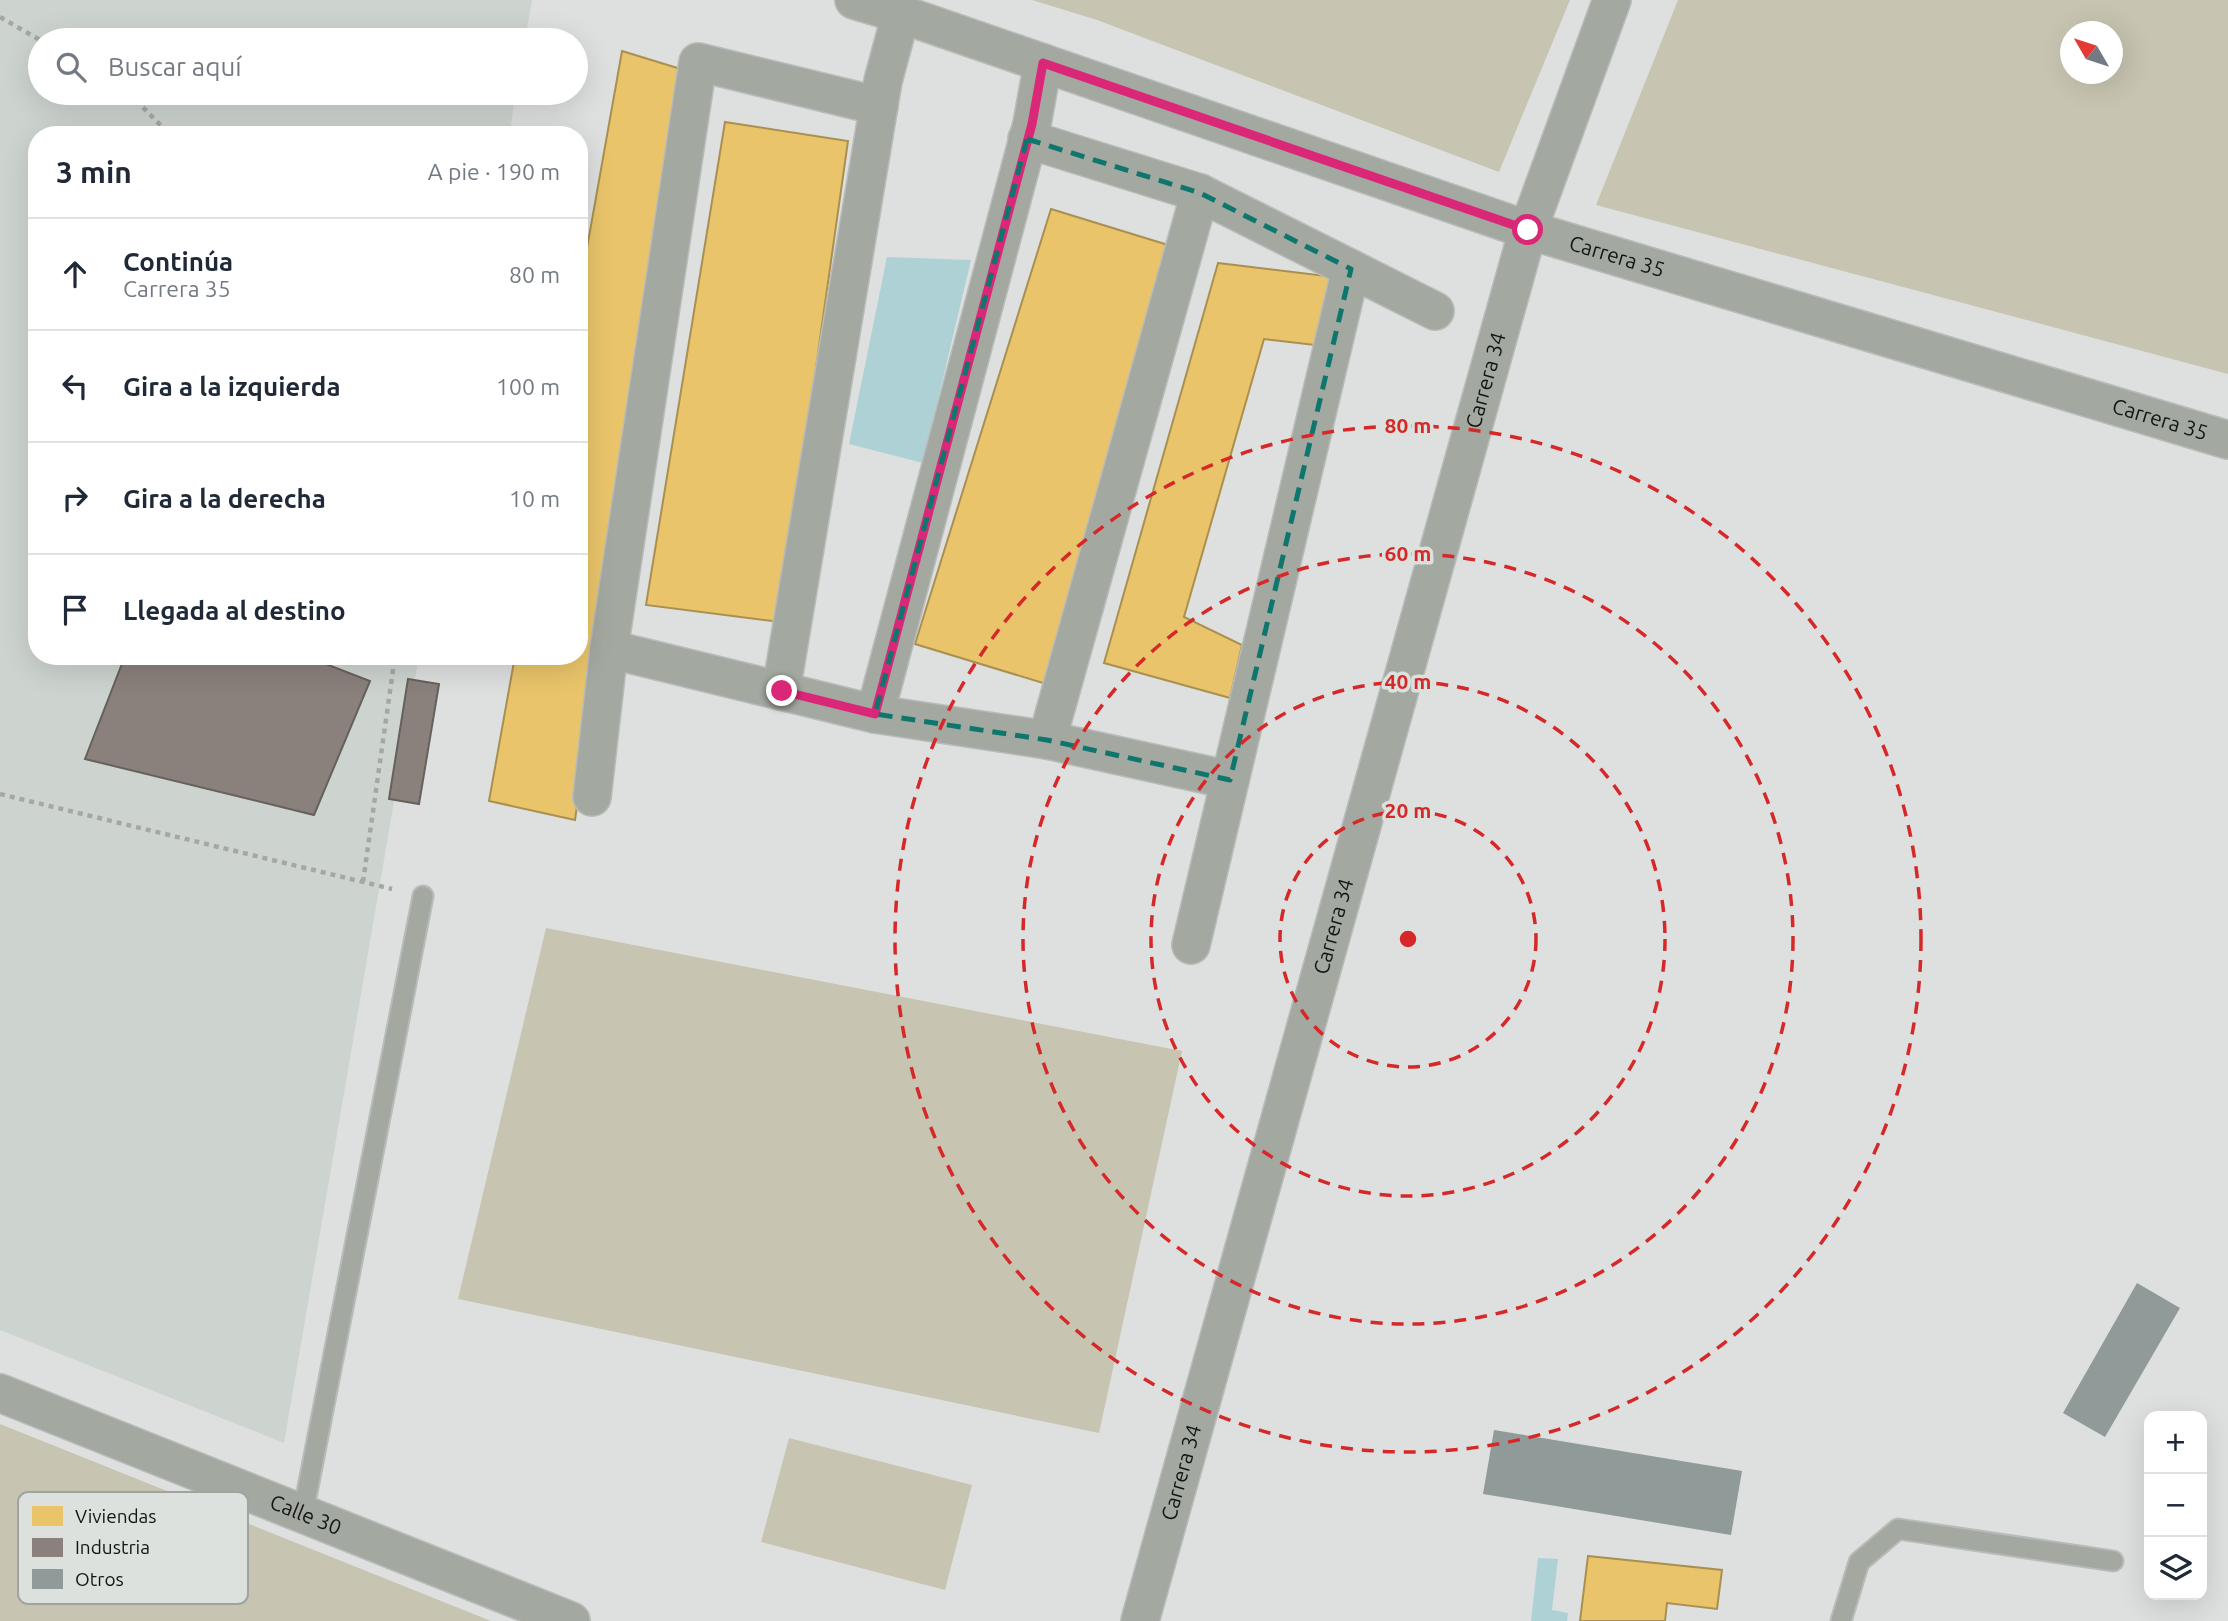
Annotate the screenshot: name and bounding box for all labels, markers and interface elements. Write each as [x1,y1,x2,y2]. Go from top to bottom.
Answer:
north arrow [2060,21,2123,84]
search box [28,28,588,105]
icon: search [52,48,90,86]
text: Buscar aquí [108,52,242,81]
text: 3 min [56,155,132,189]
text: A pie · 190 m [428,159,560,184]
route start [1512,214,1543,245]
street label: Carrera 35 [1567,230,1668,281]
text: Continúa [123,247,233,276]
icon: ahead [56,255,94,293]
text: 80 m [509,262,560,287]
text: Carrera 35 [123,276,231,301]
street label: Carrera 34 [1460,329,1510,431]
icon: left [56,367,94,405]
text: Gira a la izquierda [123,372,341,401]
text: 100 m [496,374,560,399]
street label: Carrera 35 [2110,393,2211,444]
text: 80 m [1385,413,1431,437]
icon: right [56,479,94,517]
text: Gira a la derecha [123,484,326,513]
text: 10 m [509,486,560,511]
text: 60 m [1385,541,1431,565]
icon: arrive [56,591,94,629]
text: Llegada al destino [123,596,346,625]
text: 40 m [1385,669,1431,693]
route end [766,675,797,706]
text: 20 m [1385,798,1431,822]
street label: Carrera 34 [1308,876,1358,977]
centre of rings [1396,927,1420,951]
map controls [2144,1411,2207,1600]
button: + [2144,1411,2207,1474]
street label: Carrera 34 [1156,1422,1205,1523]
button: − [2144,1474,2207,1537]
street label: Calle 30 [267,1489,345,1539]
legend [18,1492,248,1604]
text: Viviendas [75,1505,157,1527]
text: Industria [75,1536,150,1558]
button: layers [2144,1537,2207,1600]
text: Otros [75,1568,124,1590]

